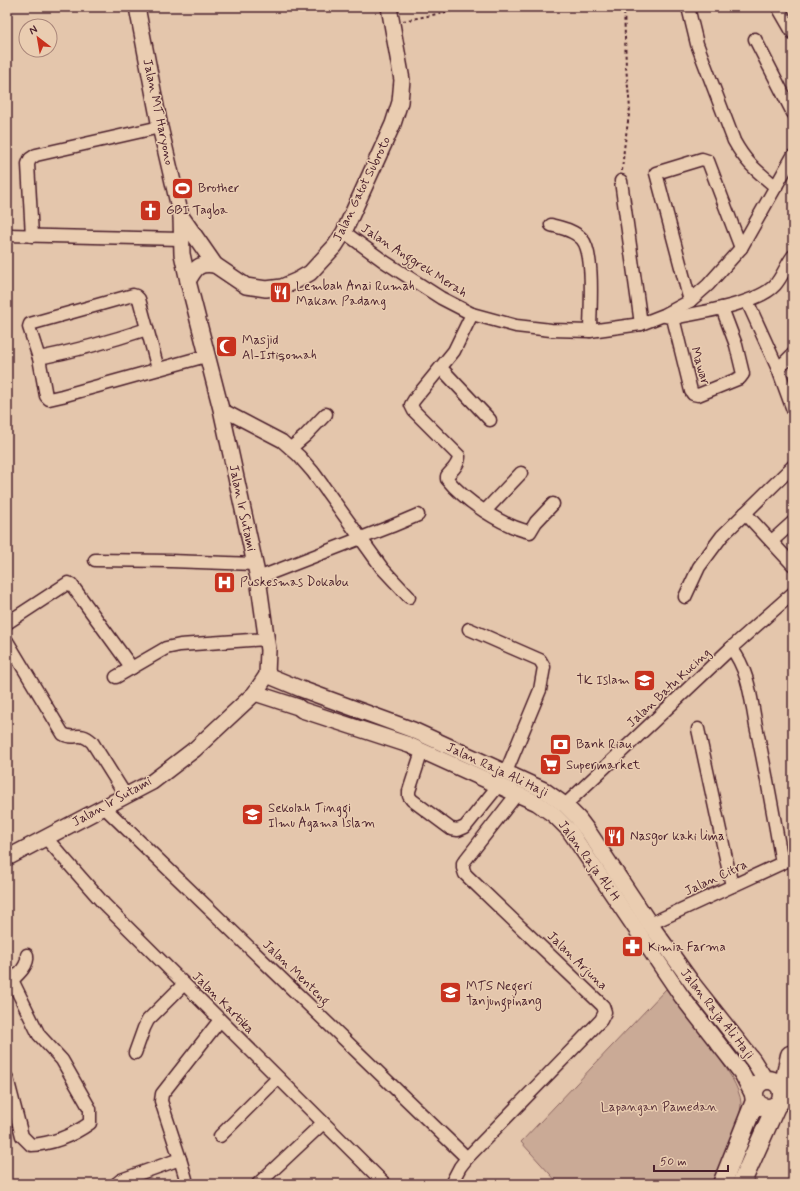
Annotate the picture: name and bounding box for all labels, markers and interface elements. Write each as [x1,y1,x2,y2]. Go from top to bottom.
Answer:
north arrow [18,18,58,58]
text: N [27,22,40,38]
street label: Jalan MT Haryono [138,57,178,167]
street label: Jalan Gatot Subroto [329,133,395,244]
sports icon: Brother [169,175,195,201]
place label: Brother [198,180,240,197]
church icon: GBI Tagba [137,197,163,223]
place label: GBI Tagba [166,202,228,219]
street label: Jalan Anggrek Merah [356,220,471,304]
place label: Lembah Anai Rumah Makan Padang [296,278,415,310]
restaurant icon: Lembah Anai Rumah Makan Padang [267,280,293,306]
place label: Masjid Al-Istiqomah [242,332,317,364]
mosque icon: Masjid Al-Istiqomah [214,334,240,360]
street label: Mawar [686,345,714,388]
street label: Jalan Ir Sutami [225,463,259,553]
hospital icon: Puskesmas Dokabu [211,569,237,595]
place label: Puskesmas Dokabu [240,574,349,591]
street label: Jalan Batu Kucing [623,645,715,731]
school or university icon: TK Islam [632,667,658,693]
place label: TK Islam [577,672,630,689]
bank icon: Bank Riau [547,731,573,757]
place label: Bank Riau [576,736,632,753]
street label: Jalan Raja Ali Haji [443,739,551,801]
supermarket icon: Supermarket [537,752,563,778]
place label: Supermarket [566,757,641,774]
street label: Jalan Ir Sutami [69,773,155,831]
place label: Sekolah Tinggi Ilmu Agama Islam [268,800,375,832]
school or university icon: Sekolah Tinggi Ilmu Agama Islam [239,802,265,828]
street label: Jalan Raja Ali H [554,817,624,905]
restaurant icon: Nasgor kaki lima [601,823,627,849]
place label: Nasgor kaki lima [630,828,725,846]
street label: Jalan Citra [682,856,750,900]
street label: Jalan Arjuna [543,928,611,994]
pharmacy icon: Kimia Farma [619,934,645,960]
street label: Jalan Menteng [257,937,333,1011]
place label: Kimia Farma [648,939,726,956]
street label: Jalan Raja Ali Haji [676,965,758,1063]
street label: Jalan Kartika [188,968,258,1038]
place label: MTS Negeri Tanjungpinang [466,978,542,1012]
school or university icon: MTS Negeri Tanjungpinang [437,980,463,1006]
park label: Lapangan Pamedan [601,1099,717,1116]
scale bar [654,1147,728,1173]
text: 50 m [660,1154,687,1170]

